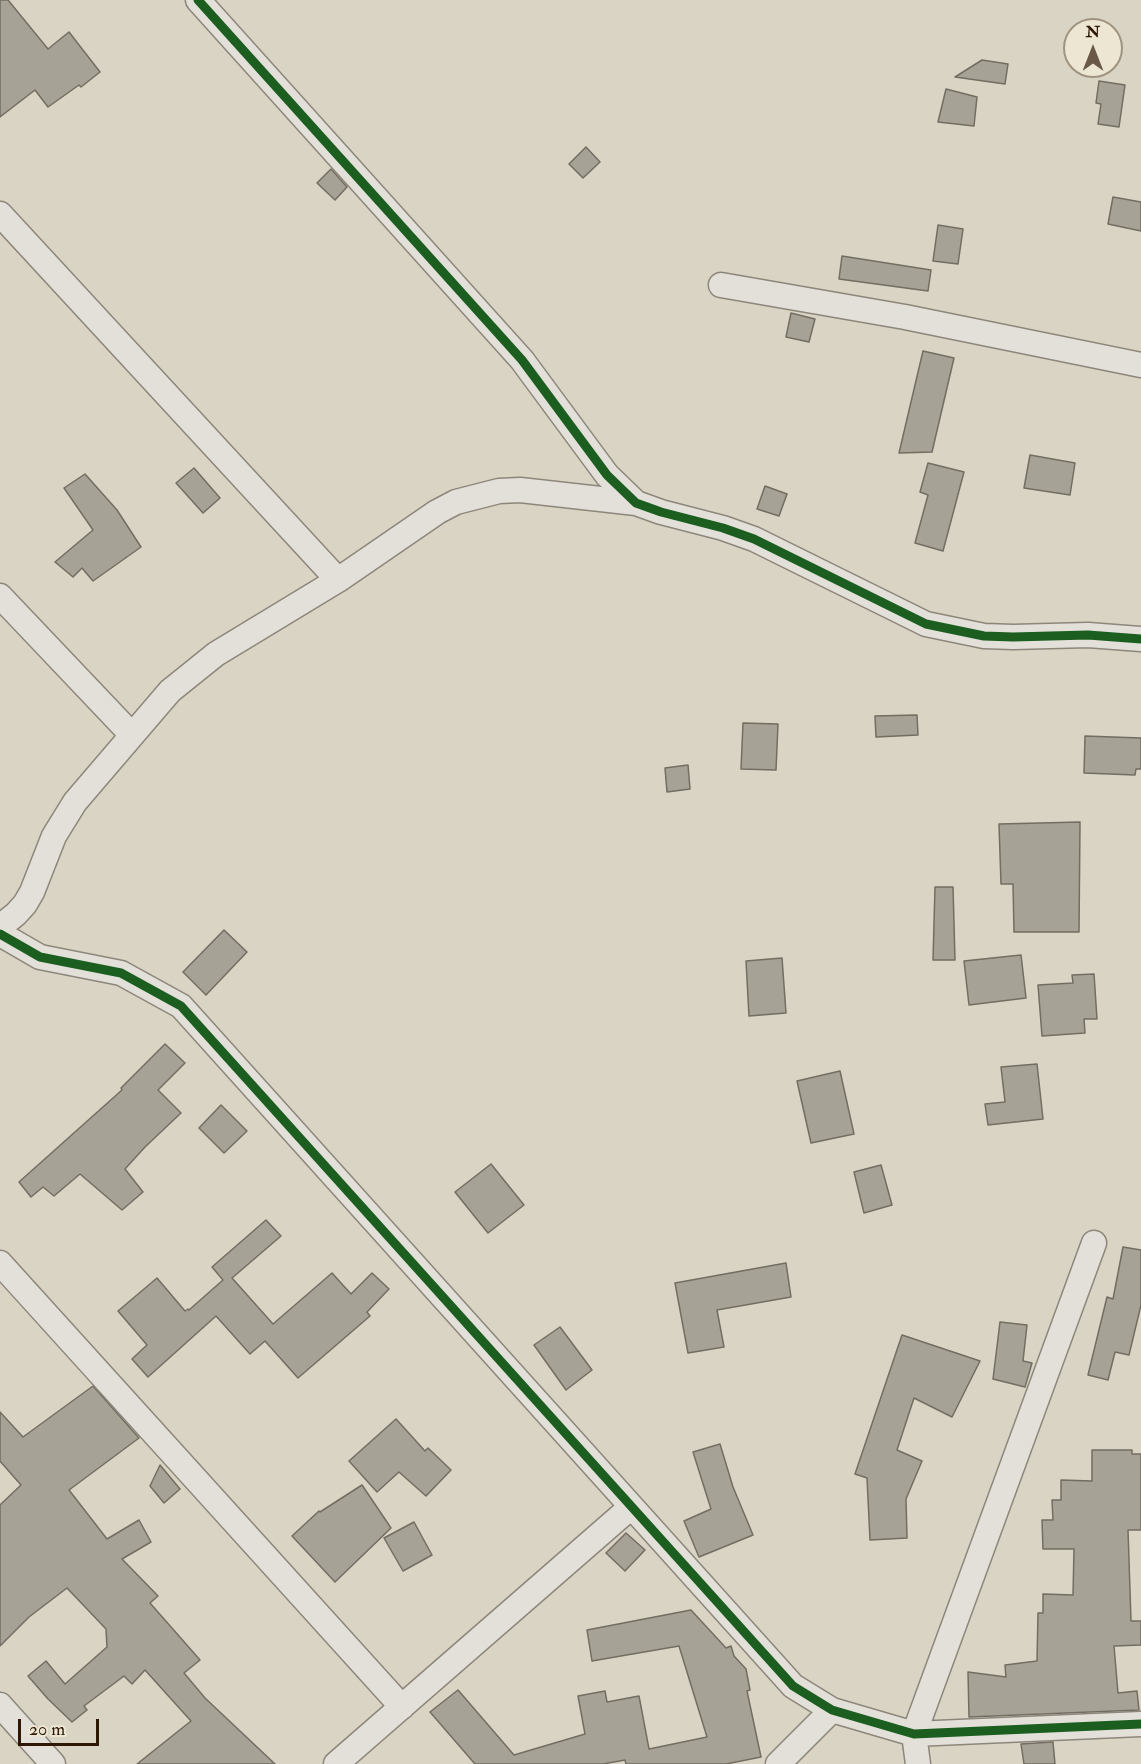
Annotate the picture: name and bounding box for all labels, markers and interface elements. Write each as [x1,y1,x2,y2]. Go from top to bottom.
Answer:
north arrow [1063,18,1123,78]
text: N [1086,22,1100,42]
scale bar [21,1707,102,1745]
text: 20 m [29,1718,65,1741]

